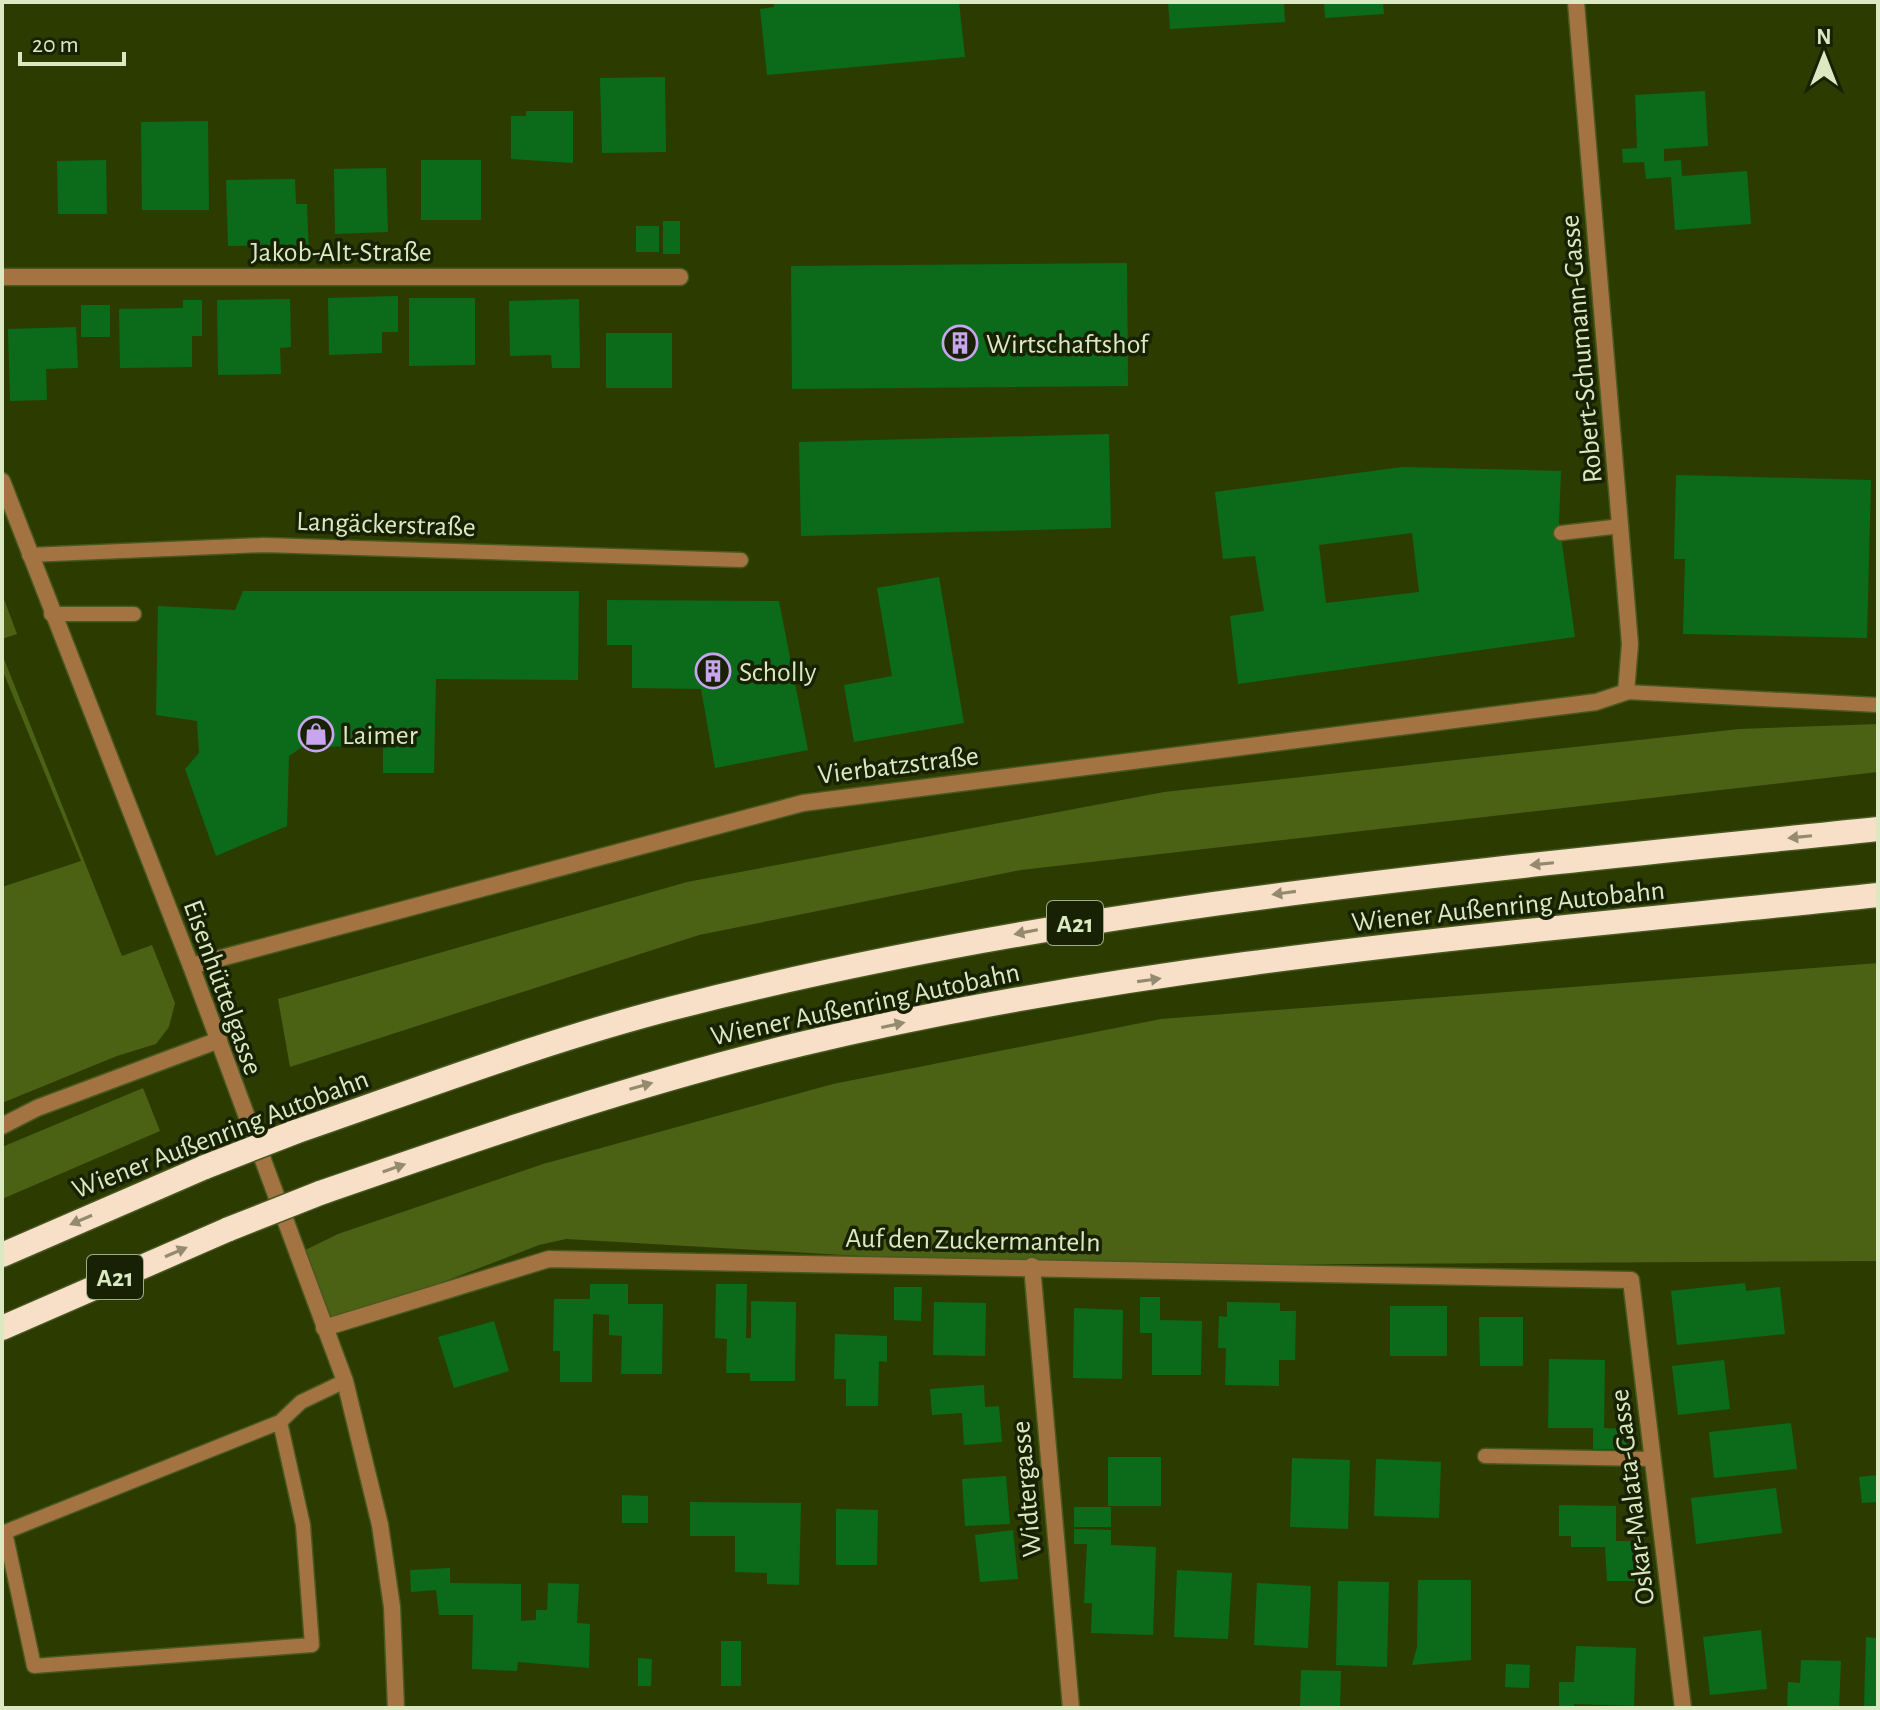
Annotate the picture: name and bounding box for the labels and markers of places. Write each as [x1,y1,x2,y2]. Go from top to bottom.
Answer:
building icon: Wirtschaftshof [941,324,979,362]
place label: Wirtschaftshof [986,331,1150,359]
building icon: Scholly [694,652,732,690]
place label: Scholly [739,659,817,687]
shop icon: Laimer [297,715,335,753]
place label: Laimer [342,722,418,750]

